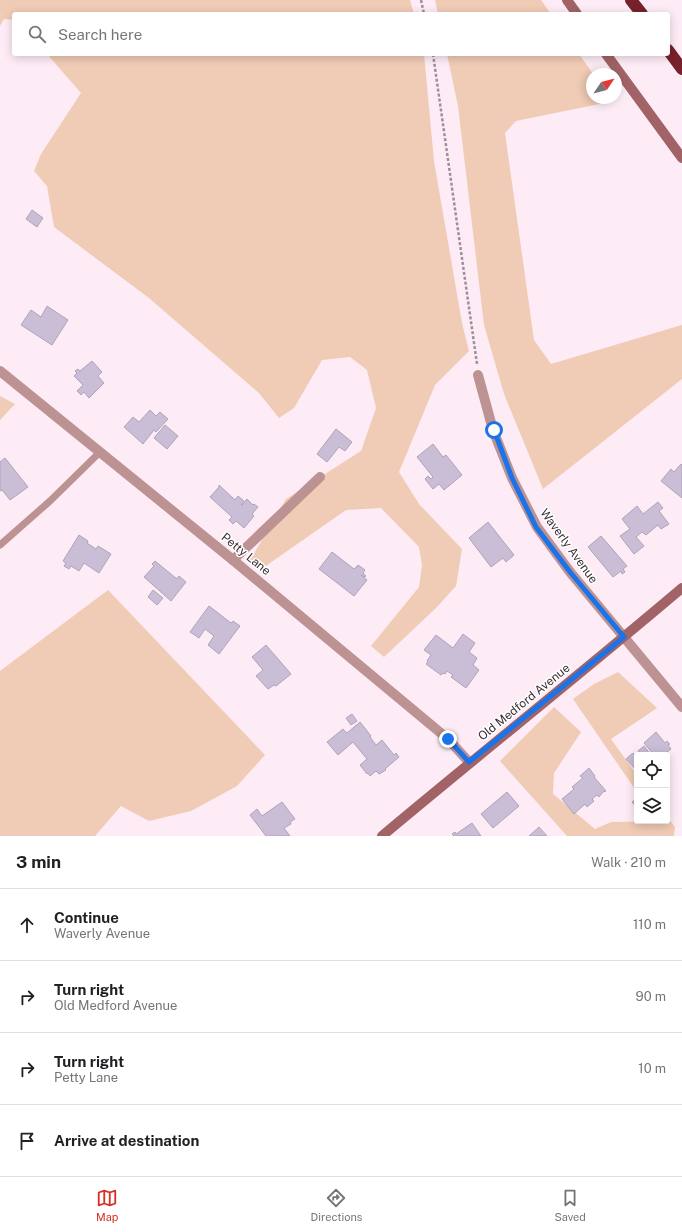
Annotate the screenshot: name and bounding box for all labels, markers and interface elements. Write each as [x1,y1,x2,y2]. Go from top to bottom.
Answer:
search box [12,12,670,56]
icon: search [26,23,48,45]
text: Search here [58,26,142,43]
north arrow [586,68,622,104]
route start [485,421,503,439]
street label: Waverly Avenue [537,506,601,586]
street label: Petty Lane [219,530,274,578]
street label: Old Medford Avenue [475,661,573,743]
route end [439,730,457,748]
map controls [634,752,670,824]
button: locate [634,752,670,788]
button: layers [634,788,670,824]
text: 3 min [16,852,61,872]
text: Walk · 210 m [591,855,666,870]
text: Continue [54,909,119,926]
icon: ahead [16,914,38,936]
text: 110 m [633,917,666,932]
text: Waverly Avenue [54,926,150,941]
text: Turn right [54,981,124,998]
icon: right [16,986,38,1008]
text: 90 m [636,989,666,1004]
text: Old Medford Avenue [54,998,177,1013]
text: Turn right [54,1053,124,1070]
icon: right [16,1058,38,1080]
text: 10 m [638,1061,666,1076]
text: Petty Lane [54,1070,118,1085]
icon: arrive [16,1130,38,1152]
text: Arrive at destination [54,1132,199,1149]
tab: Map [96,1187,118,1223]
tab: Directions [311,1187,362,1223]
tab: Saved [554,1187,586,1223]

